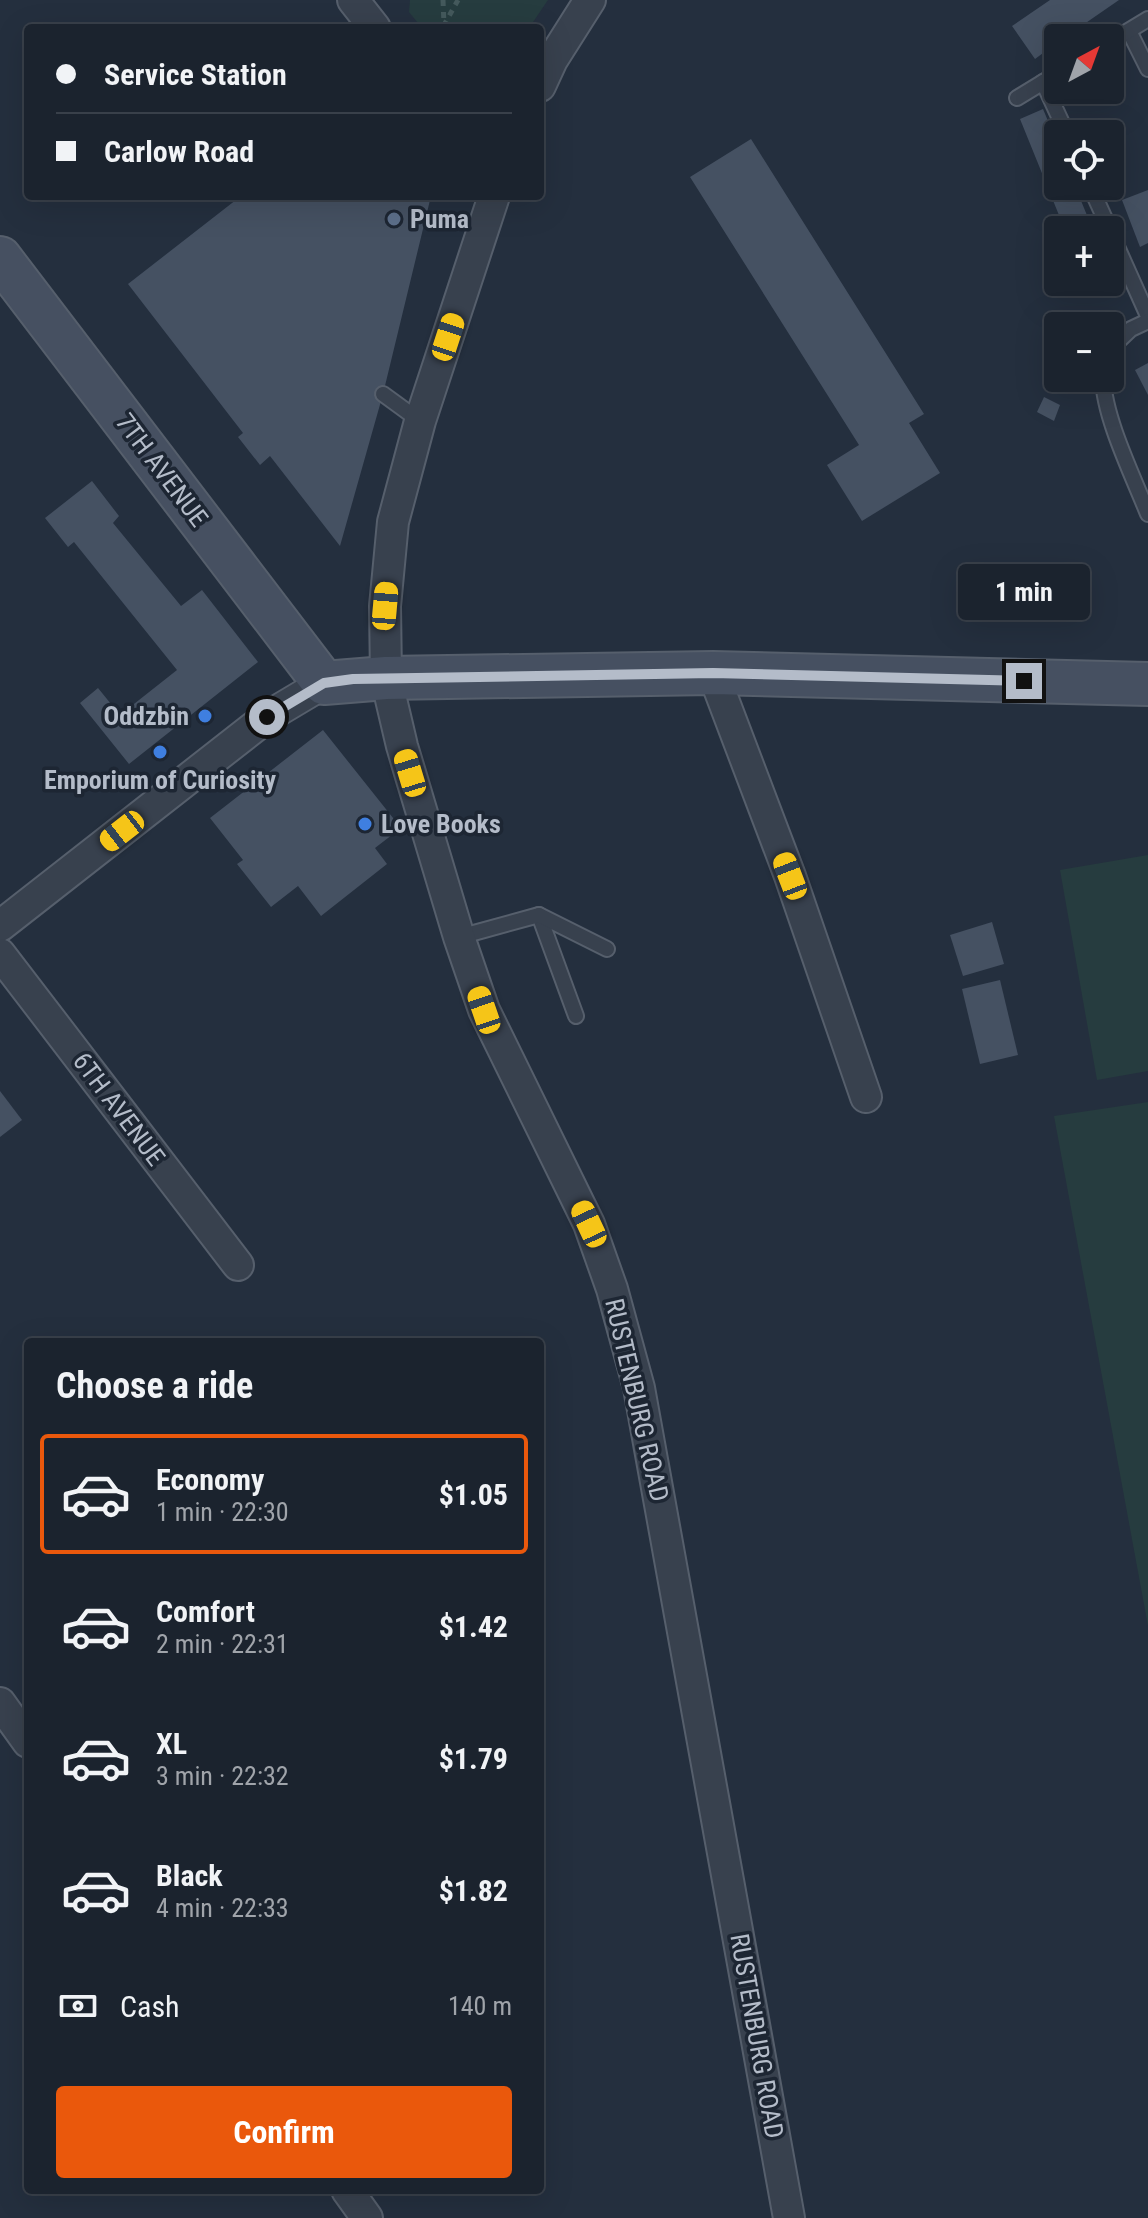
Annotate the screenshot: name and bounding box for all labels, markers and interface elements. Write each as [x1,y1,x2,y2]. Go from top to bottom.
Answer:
north arrow [1044,24,1124,104]
map controls [1044,24,1124,392]
text: Service Station [104,57,287,92]
button: locate [1044,120,1124,200]
text: Carlow Road [104,134,254,169]
place label: Puma [410,204,469,234]
marker: Puma [385,210,403,228]
button: + [1044,216,1124,296]
car [429,310,467,364]
button: − [1044,312,1124,392]
street label: 7TH AVENUE [110,408,214,532]
callout: 1 min [958,565,1090,621]
text: 1 min [995,577,1053,607]
car [371,581,399,631]
route end [1006,663,1042,699]
route start [249,699,285,735]
place label: Oddzbin [104,701,189,731]
marker: Oddzbin [196,707,214,725]
marker: Emporium of Curiosity [151,743,169,761]
car [392,747,428,799]
place label: Emporium of Curiosity [44,765,276,795]
car [96,807,148,855]
place label: Love Books [381,809,501,839]
marker: Love Books [356,815,374,833]
car [770,849,810,903]
car [465,983,503,1037]
street label: 6TH AVENUE [67,1047,171,1171]
car [568,1197,610,1251]
street label: RUSTENBURG ROAD [599,1296,675,1504]
text: Choose a ride [56,1365,253,1407]
icon: car [60,1458,132,1530]
text: Economy [156,1462,264,1497]
text: $1.05 [439,1477,508,1512]
text: 1 min · 22:30 [156,1497,289,1527]
icon: car [60,1590,132,1662]
text: Comfort [156,1594,255,1629]
text: $1.42 [439,1609,508,1644]
text: 2 min · 22:31 [156,1629,289,1659]
icon: car [60,1722,132,1794]
text: XL [156,1726,187,1761]
text: $1.79 [439,1741,508,1776]
text: 3 min · 22:32 [156,1761,289,1791]
icon: car [60,1854,132,1926]
text: Black [156,1858,223,1893]
text: $1.82 [439,1873,508,1908]
text: 4 min · 22:33 [156,1893,289,1923]
street label: RUSTENBURG ROAD [724,1931,790,2141]
icon: cash [56,1984,100,2028]
text: Cash [120,1989,180,2024]
text: 140 m [448,1991,512,2021]
button: Confirm [56,2086,512,2178]

